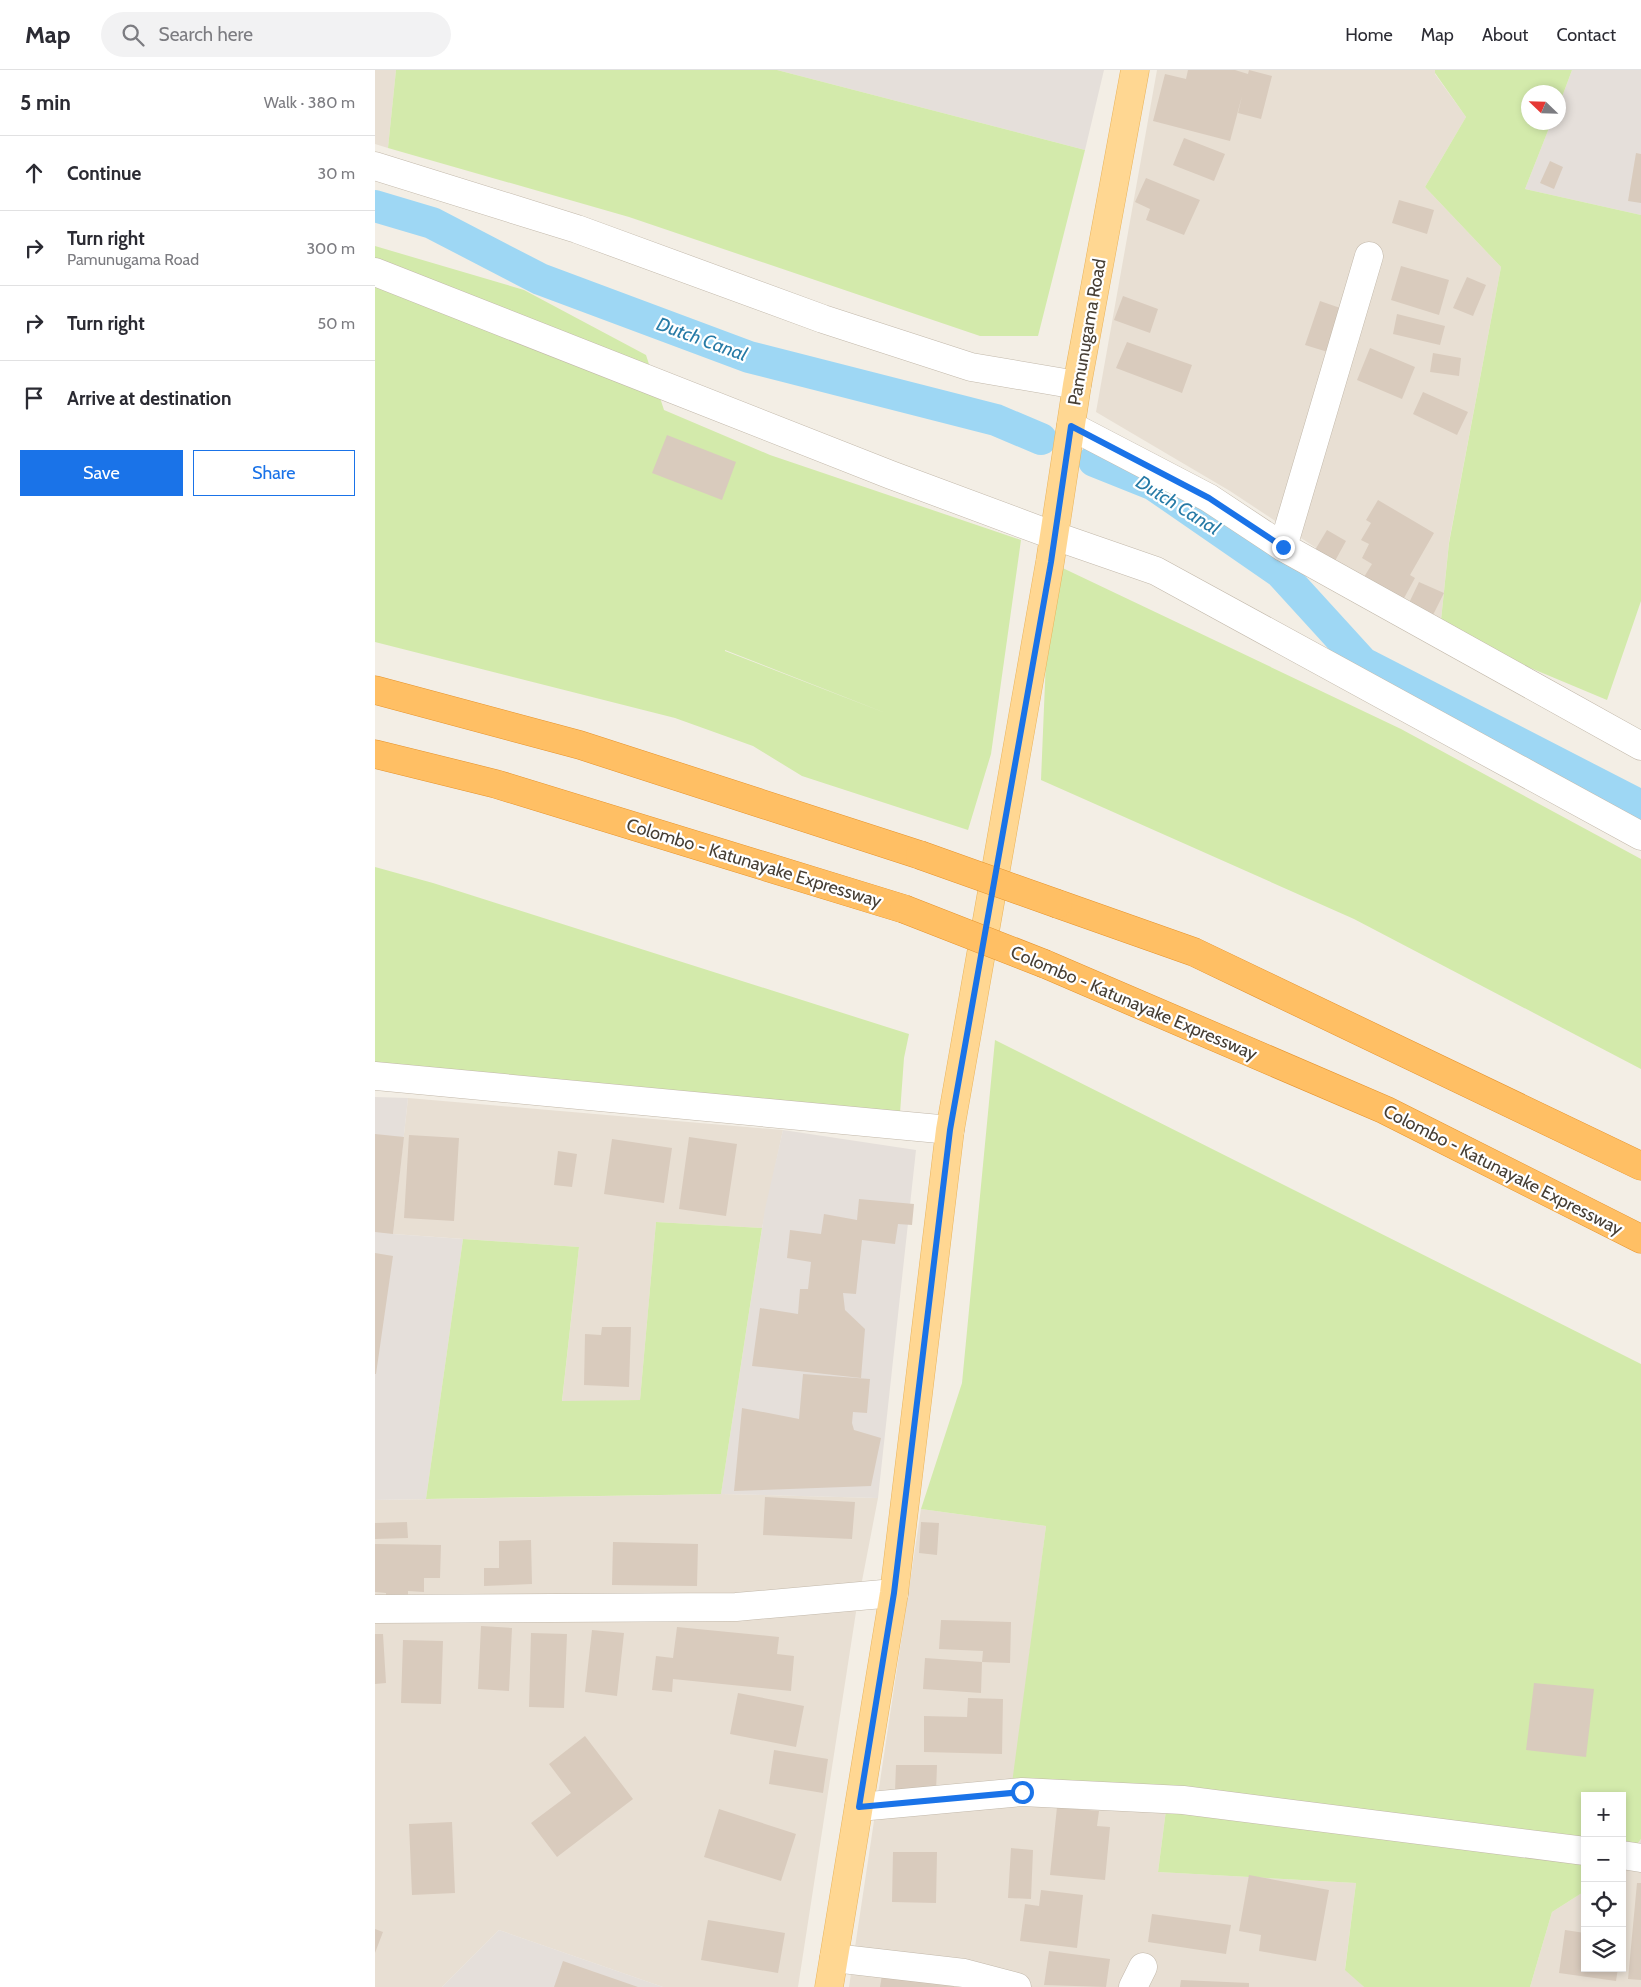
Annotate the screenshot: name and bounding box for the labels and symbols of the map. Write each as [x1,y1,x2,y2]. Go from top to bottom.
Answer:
north arrow [1521,85,1566,130]
street label: Pamunugama Road [1063,257,1111,407]
water label: Dutch Canal [654,312,751,366]
water label: Dutch Canal [1132,470,1225,540]
route end [1272,536,1295,559]
street label: Colombo - Katunayake Expressway [624,814,884,912]
street label: Colombo - Katunayake Expressway [1007,941,1261,1065]
street label: Colombo - Katunayake Expressway [1380,1100,1626,1240]
route start [1011,1781,1034,1804]

